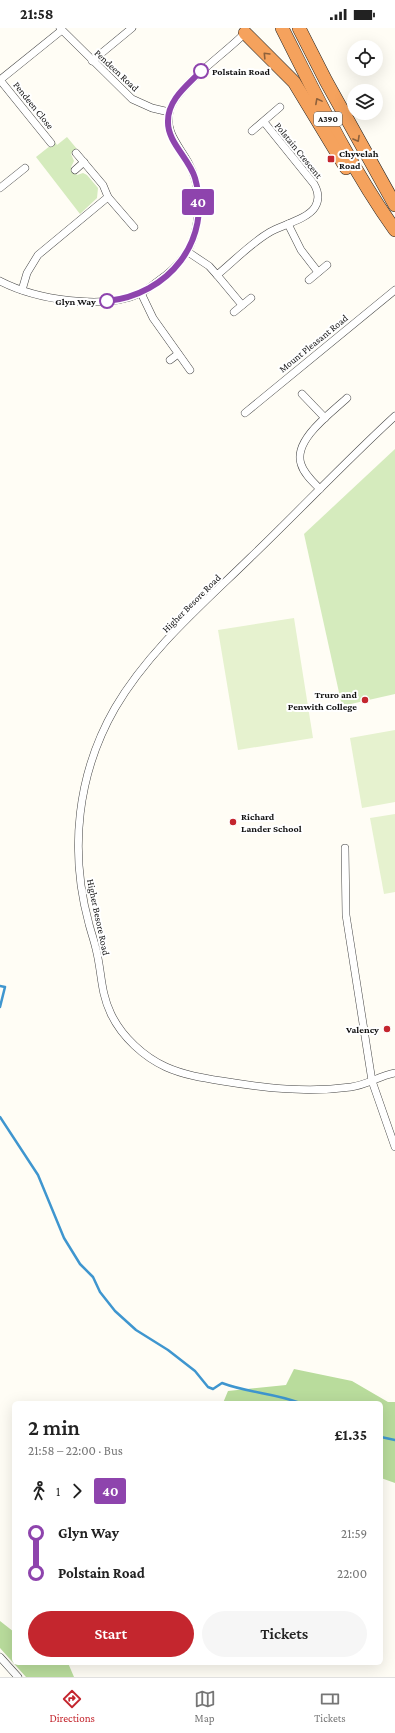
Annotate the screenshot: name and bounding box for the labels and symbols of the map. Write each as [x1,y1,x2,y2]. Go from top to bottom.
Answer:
street label: Pendeen Road [92,47,141,94]
one-way arrow [263,52,271,60]
marker: Polstain Road [193,63,209,79]
place label: Polstain Road [212,66,271,77]
street label: Pendeen Close [11,79,56,132]
one-way arrow [315,97,323,105]
road number: A390 [314,112,342,126]
street label: Polstain Crescent [273,120,325,181]
one-way arrow [352,135,360,142]
place label: Chyvelah Road [339,148,379,171]
marker: Chyvelah Road [326,154,336,164]
line badge: 40 [180,189,216,215]
marker: Glyn Way [99,293,115,309]
place label: Glyn Way [55,296,96,307]
street label: Mount Pleasant Road [277,312,350,374]
street label: Higher Besore Road [160,571,223,635]
place label: Truro and Penwith College [288,689,358,712]
marker: Truro and Penwith College [360,695,370,705]
place label: Richard Lander School [241,811,302,834]
marker: Richard Lander School [228,817,238,827]
street label: Higher Besore Road [85,878,112,957]
place label: Valency [345,1024,379,1035]
marker: Valency [382,1024,392,1034]

